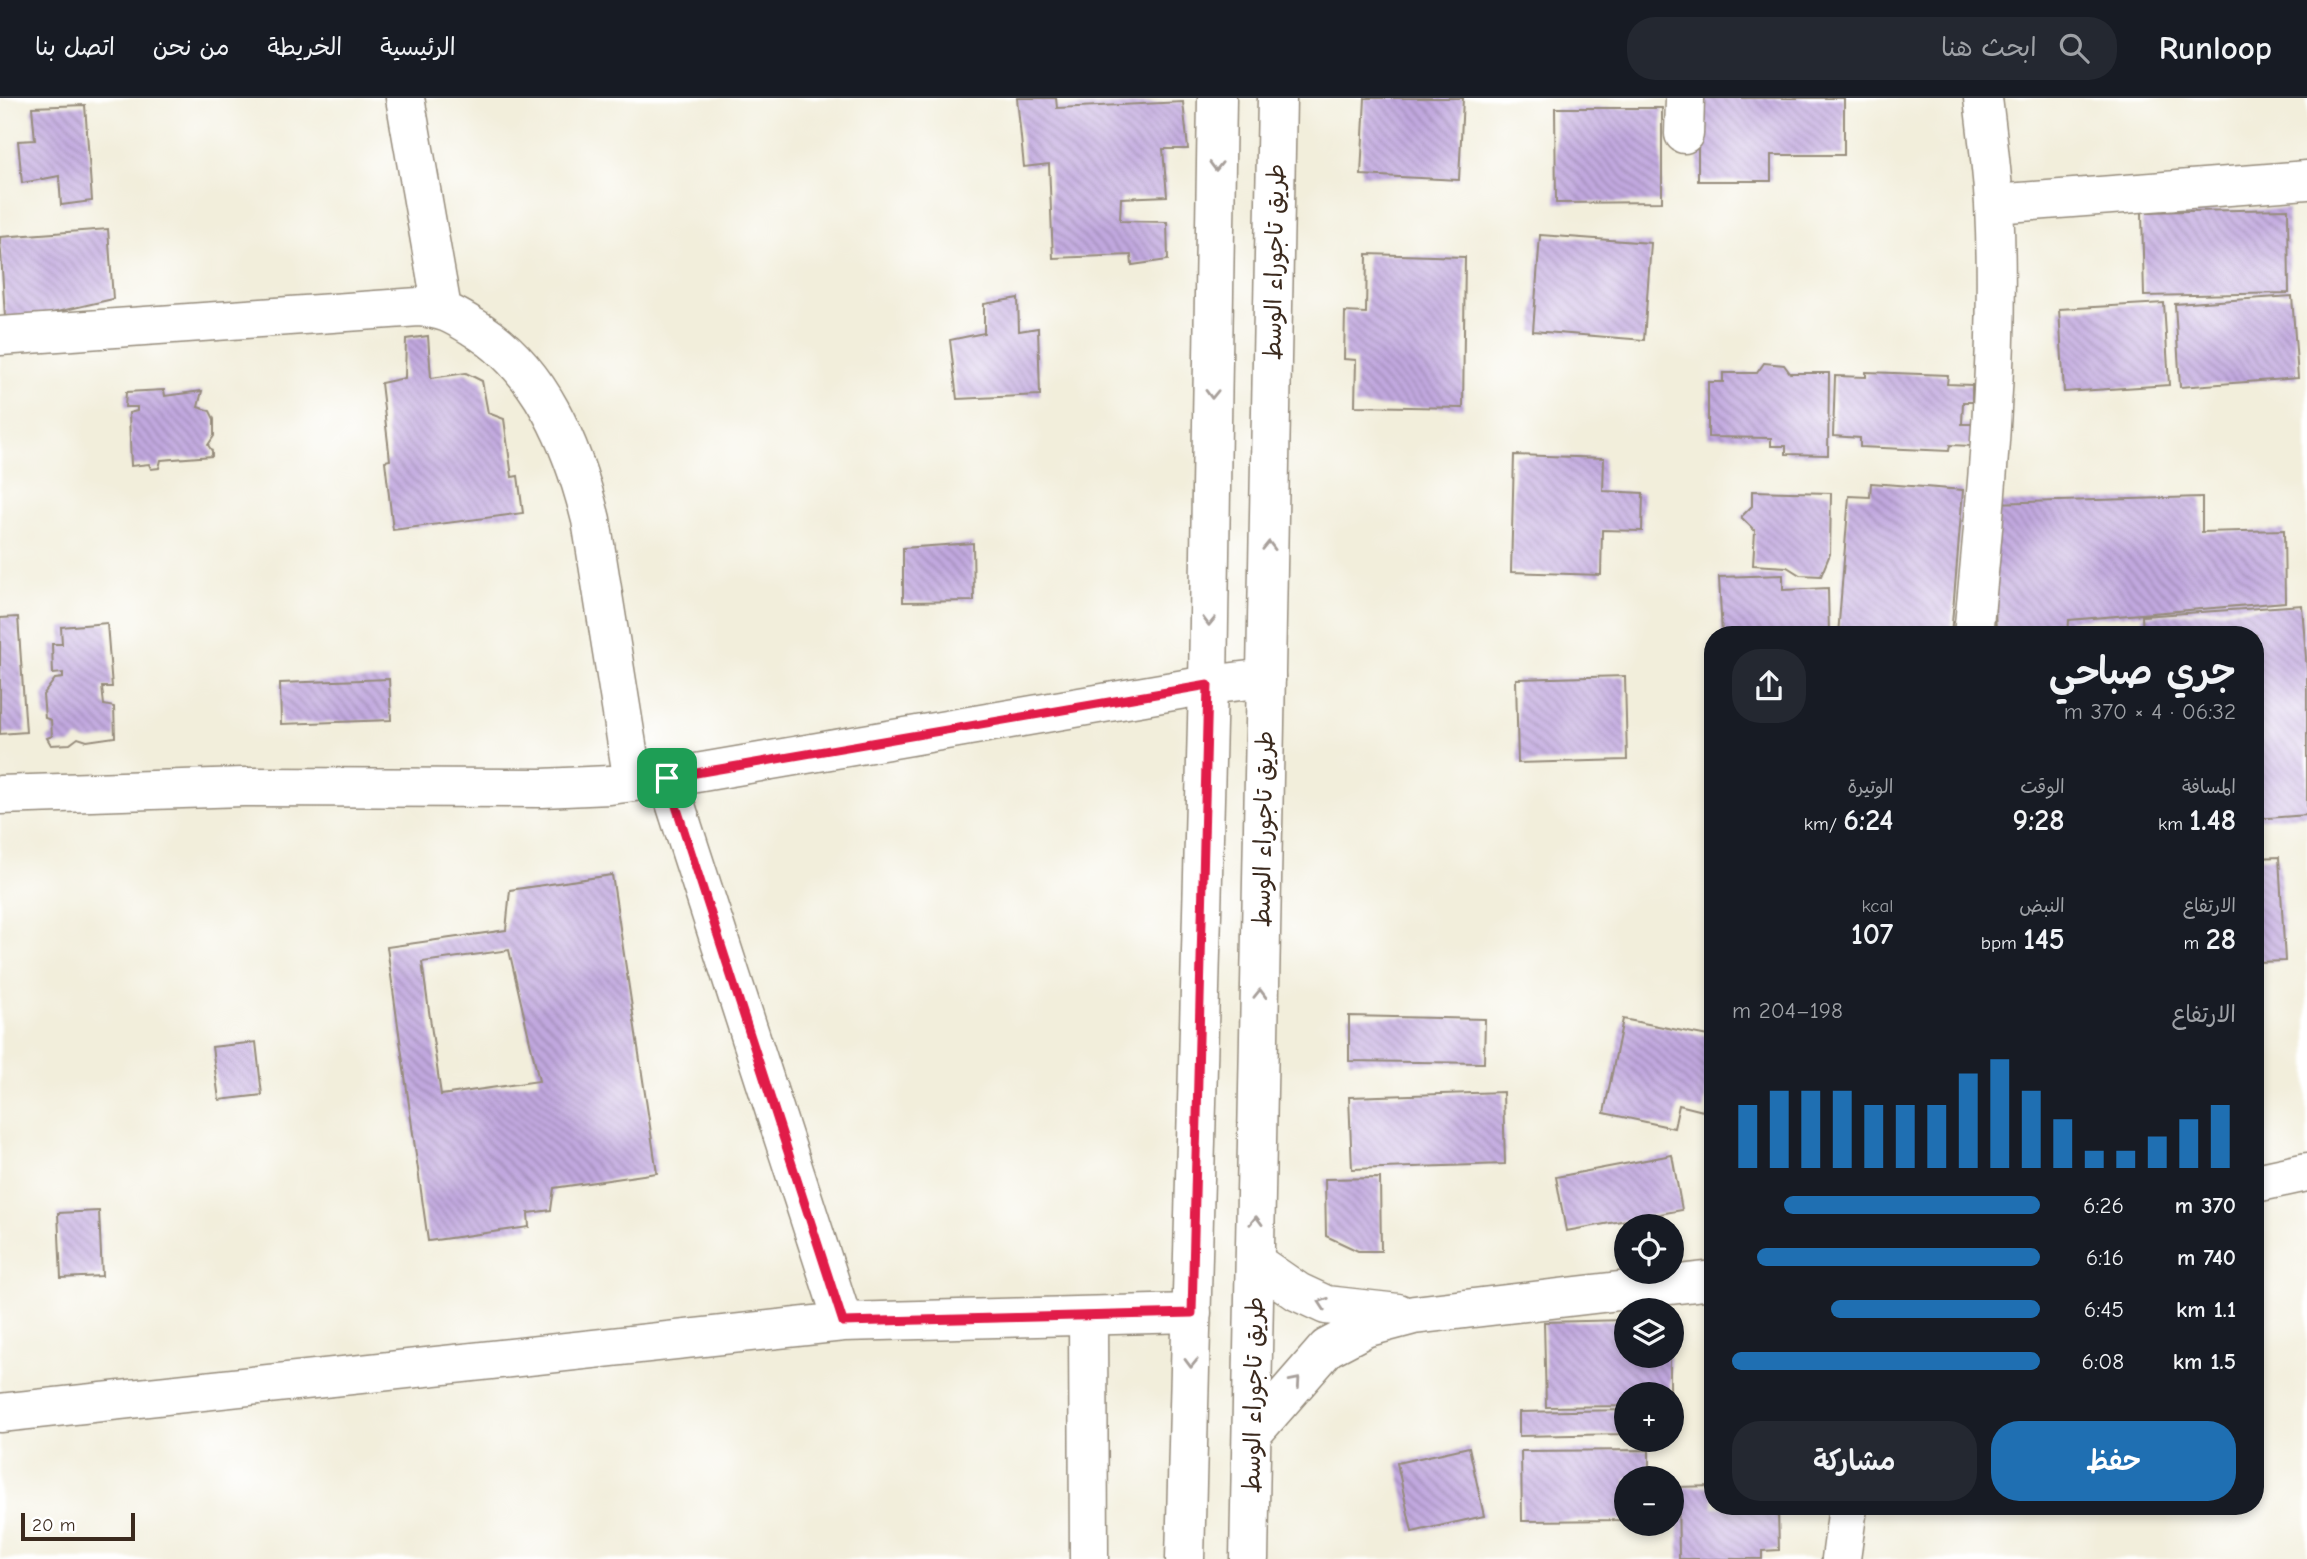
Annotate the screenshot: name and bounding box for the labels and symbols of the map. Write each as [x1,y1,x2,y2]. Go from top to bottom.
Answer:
one-way arrow [1208,161,1224,172]
street label: طريق تاجوراء الوسط [1258,163,1292,361]
one-way arrow [1205,388,1220,399]
one-way arrow [1261,540,1276,551]
one-way arrow [1201,616,1217,627]
street label: طريق تاجوراء الوسط [1247,730,1281,928]
pin [637,748,697,808]
one-way arrow [1253,988,1268,999]
one-way arrow [1249,1216,1264,1227]
street label: طريق تاجوراء الوسط [1237,1296,1271,1494]
one-way arrow [1317,1296,1329,1311]
one-way arrow [1183,1358,1198,1369]
one-way arrow [1288,1378,1300,1391]
scale bar [21,1510,135,1542]

